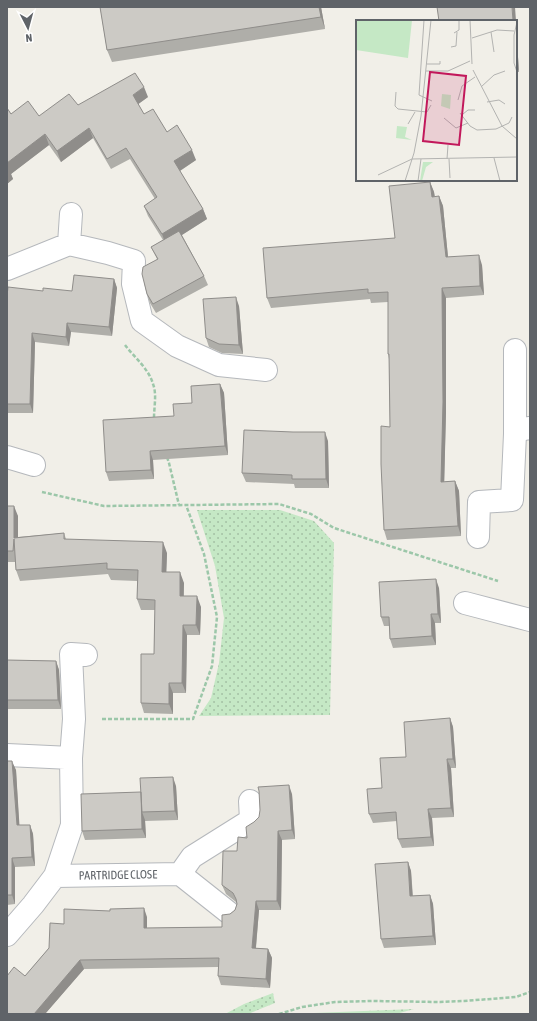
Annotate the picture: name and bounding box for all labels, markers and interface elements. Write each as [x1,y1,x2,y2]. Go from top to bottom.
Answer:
north arrow [8,8,48,48]
inset map [356,20,517,181]
text: N [25,32,33,44]
street label: PARTRIDGE CLOSE [79,867,157,883]

